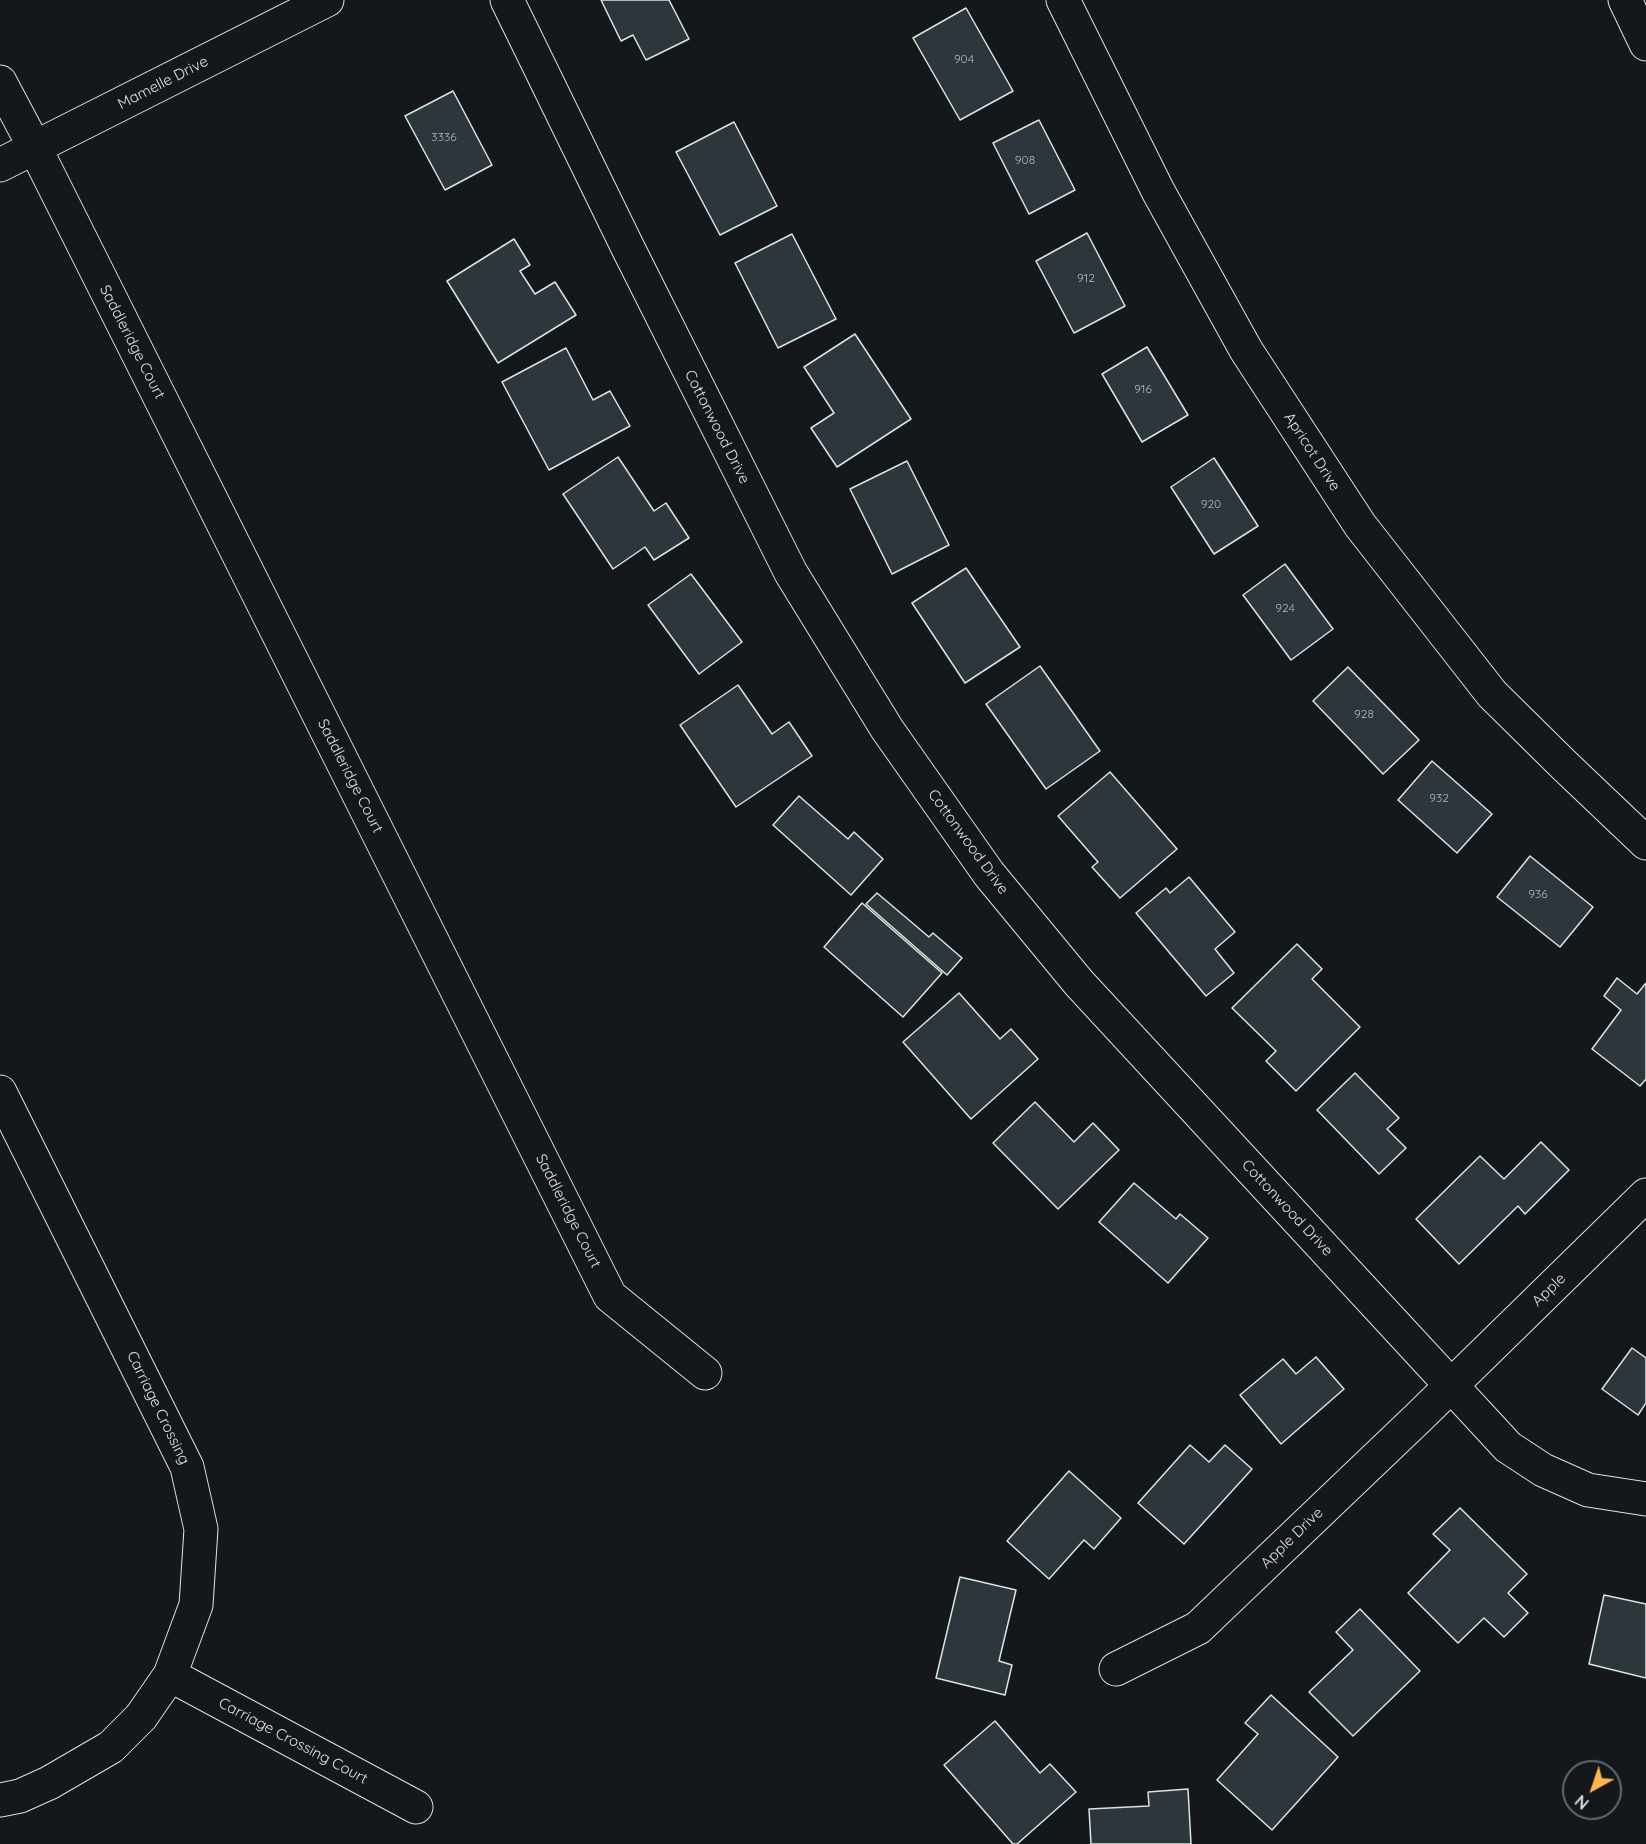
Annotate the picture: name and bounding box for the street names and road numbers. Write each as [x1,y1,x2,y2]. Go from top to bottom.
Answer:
street label: Mamelle Drive [115,52,211,114]
street label: Saddleridge Court [96,282,168,402]
street label: Cottonwood Drive [681,367,753,487]
street label: Apricot Drive [1280,409,1344,495]
street label: Saddleridge Court [314,716,386,836]
street label: Cottonwood Drive [924,786,1012,898]
street label: Saddleridge Court [532,1151,604,1271]
street label: Cottonwood Drive [1238,1156,1336,1260]
street label: Apple [1528,1270,1570,1310]
street label: Carriage Crossing [123,1348,193,1468]
street label: Apple Drive [1257,1504,1327,1572]
street label: Carriage Crossing Court [215,1694,371,1788]

